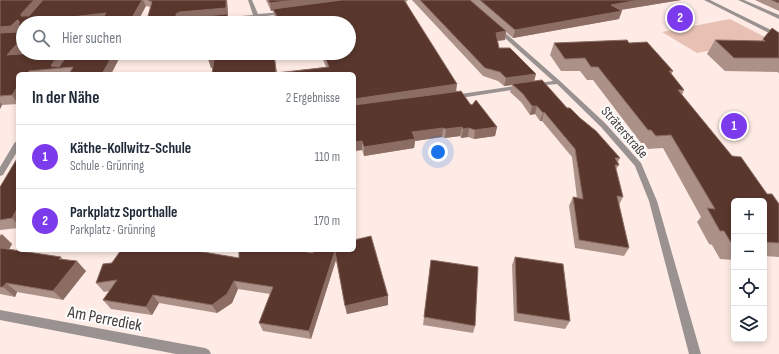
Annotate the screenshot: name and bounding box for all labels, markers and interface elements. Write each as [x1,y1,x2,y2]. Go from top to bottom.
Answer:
pin: 2 [667,3,693,33]
search box [16,16,356,60]
icon: search [30,27,52,49]
text: Hier suchen [62,29,122,48]
text: In der Nähe [32,88,99,108]
text: 2 Ergebnisse [286,90,340,106]
street label: Sträterstraße [598,103,652,162]
pin: 1 [721,111,747,141]
text: Käthe-Kollwitz-Schule [70,139,191,158]
your location [428,142,448,162]
text: 1 [42,149,48,165]
text: 110 m [315,149,340,165]
text: Schule · Grünring [70,158,144,174]
map controls [731,198,767,342]
button: + [731,198,767,234]
text: Parkplatz Sporthalle [70,203,178,222]
text: 2 [42,213,48,229]
text: 170 m [314,213,340,229]
text: Parkplatz · Grünring [70,222,155,238]
button: − [731,234,767,270]
button: locate [731,270,767,306]
street label: Am Perrediek [65,302,144,336]
button: layers [731,306,767,342]

